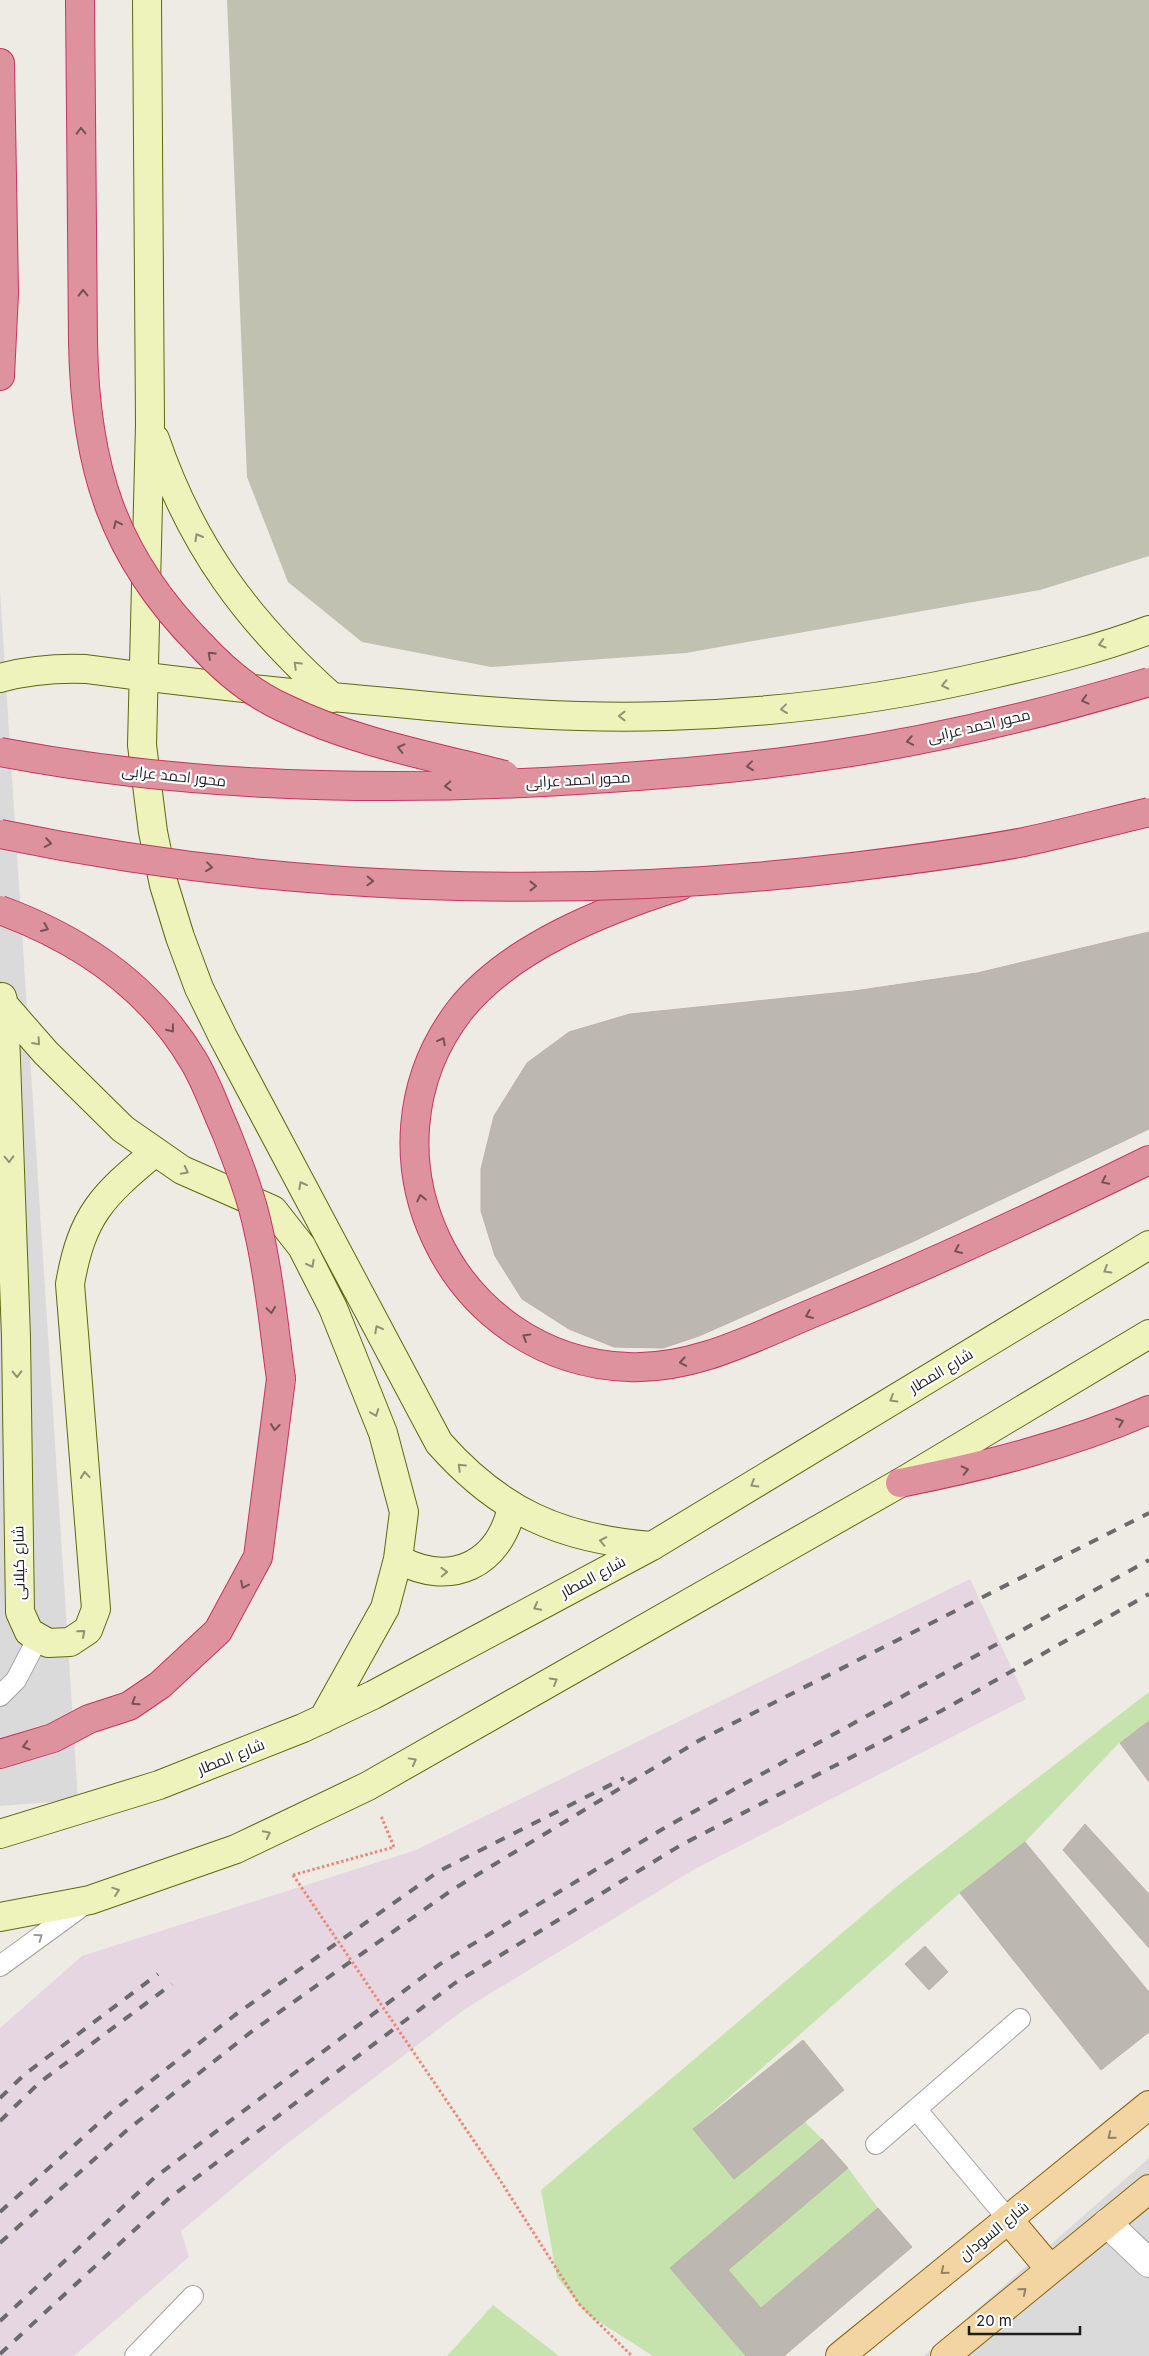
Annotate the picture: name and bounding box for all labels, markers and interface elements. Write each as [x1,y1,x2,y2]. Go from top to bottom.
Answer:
one-way arrow [76,127,86,134]
one-way arrow [78,289,88,297]
one-way arrow [112,520,123,529]
one-way arrow [194,533,204,542]
one-way arrow [1099,639,1107,649]
one-way arrow [207,652,216,661]
one-way arrow [293,662,302,671]
one-way arrow [941,679,949,690]
one-way arrow [1082,695,1090,705]
one-way arrow [780,703,788,714]
street label: محور احمد عرابى [926,704,1032,748]
one-way arrow [618,711,626,721]
one-way arrow [906,736,915,746]
one-way arrow [398,744,406,754]
one-way arrow [745,760,753,771]
street label: محور احمد عرابى [121,761,227,791]
street label: محور احمد عرابى [525,767,631,793]
one-way arrow [444,781,452,791]
one-way arrow [44,837,52,847]
one-way arrow [205,861,213,872]
one-way arrow [367,876,375,887]
one-way arrow [530,881,537,891]
one-way arrow [40,922,49,933]
one-way arrow [165,1023,174,1032]
one-way arrow [31,1036,40,1045]
one-way arrow [435,1037,445,1046]
one-way arrow [4,1155,15,1163]
one-way arrow [180,1165,189,1175]
one-way arrow [1101,1175,1110,1186]
one-way arrow [298,1181,308,1190]
one-way arrow [416,1193,427,1202]
one-way arrow [954,1244,963,1254]
one-way arrow [304,1259,314,1268]
one-way arrow [1104,1263,1113,1273]
one-way arrow [265,1307,276,1315]
one-way arrow [805,1309,814,1319]
one-way arrow [374,1325,384,1334]
one-way arrow [523,1334,532,1344]
street label: شارع المطار [904,1344,977,1399]
one-way arrow [678,1357,687,1367]
one-way arrow [11,1370,22,1378]
one-way arrow [890,1393,899,1403]
one-way arrow [369,1408,379,1417]
one-way arrow [1115,1417,1124,1428]
one-way arrow [270,1423,281,1431]
one-way arrow [458,1464,467,1473]
one-way arrow [960,1465,969,1476]
one-way arrow [80,1471,91,1479]
one-way arrow [751,1477,760,1487]
street label: شارع كيلانى [8,1526,31,1600]
one-way arrow [599,1536,608,1547]
street label: شارع المطار [556,1551,630,1604]
one-way arrow [441,1566,449,1577]
one-way arrow [240,1580,250,1589]
one-way arrow [534,1601,543,1611]
one-way arrow [77,1629,86,1638]
one-way arrow [549,1677,558,1687]
one-way arrow [131,1696,140,1705]
street label: شارع المطار [193,1734,268,1781]
one-way arrow [23,1740,31,1750]
one-way arrow [407,1757,416,1767]
one-way arrow [262,1830,271,1840]
one-way arrow [111,1887,119,1897]
one-way arrow [33,1934,43,1943]
one-way arrow [1108,2131,1117,2139]
street label: شارع السودان [955,2197,1034,2266]
one-way arrow [941,2266,950,2274]
one-way arrow [1017,2289,1026,2297]
scale bar [969,2304,1080,2336]
text: 20 m [976,2311,1012,2330]

